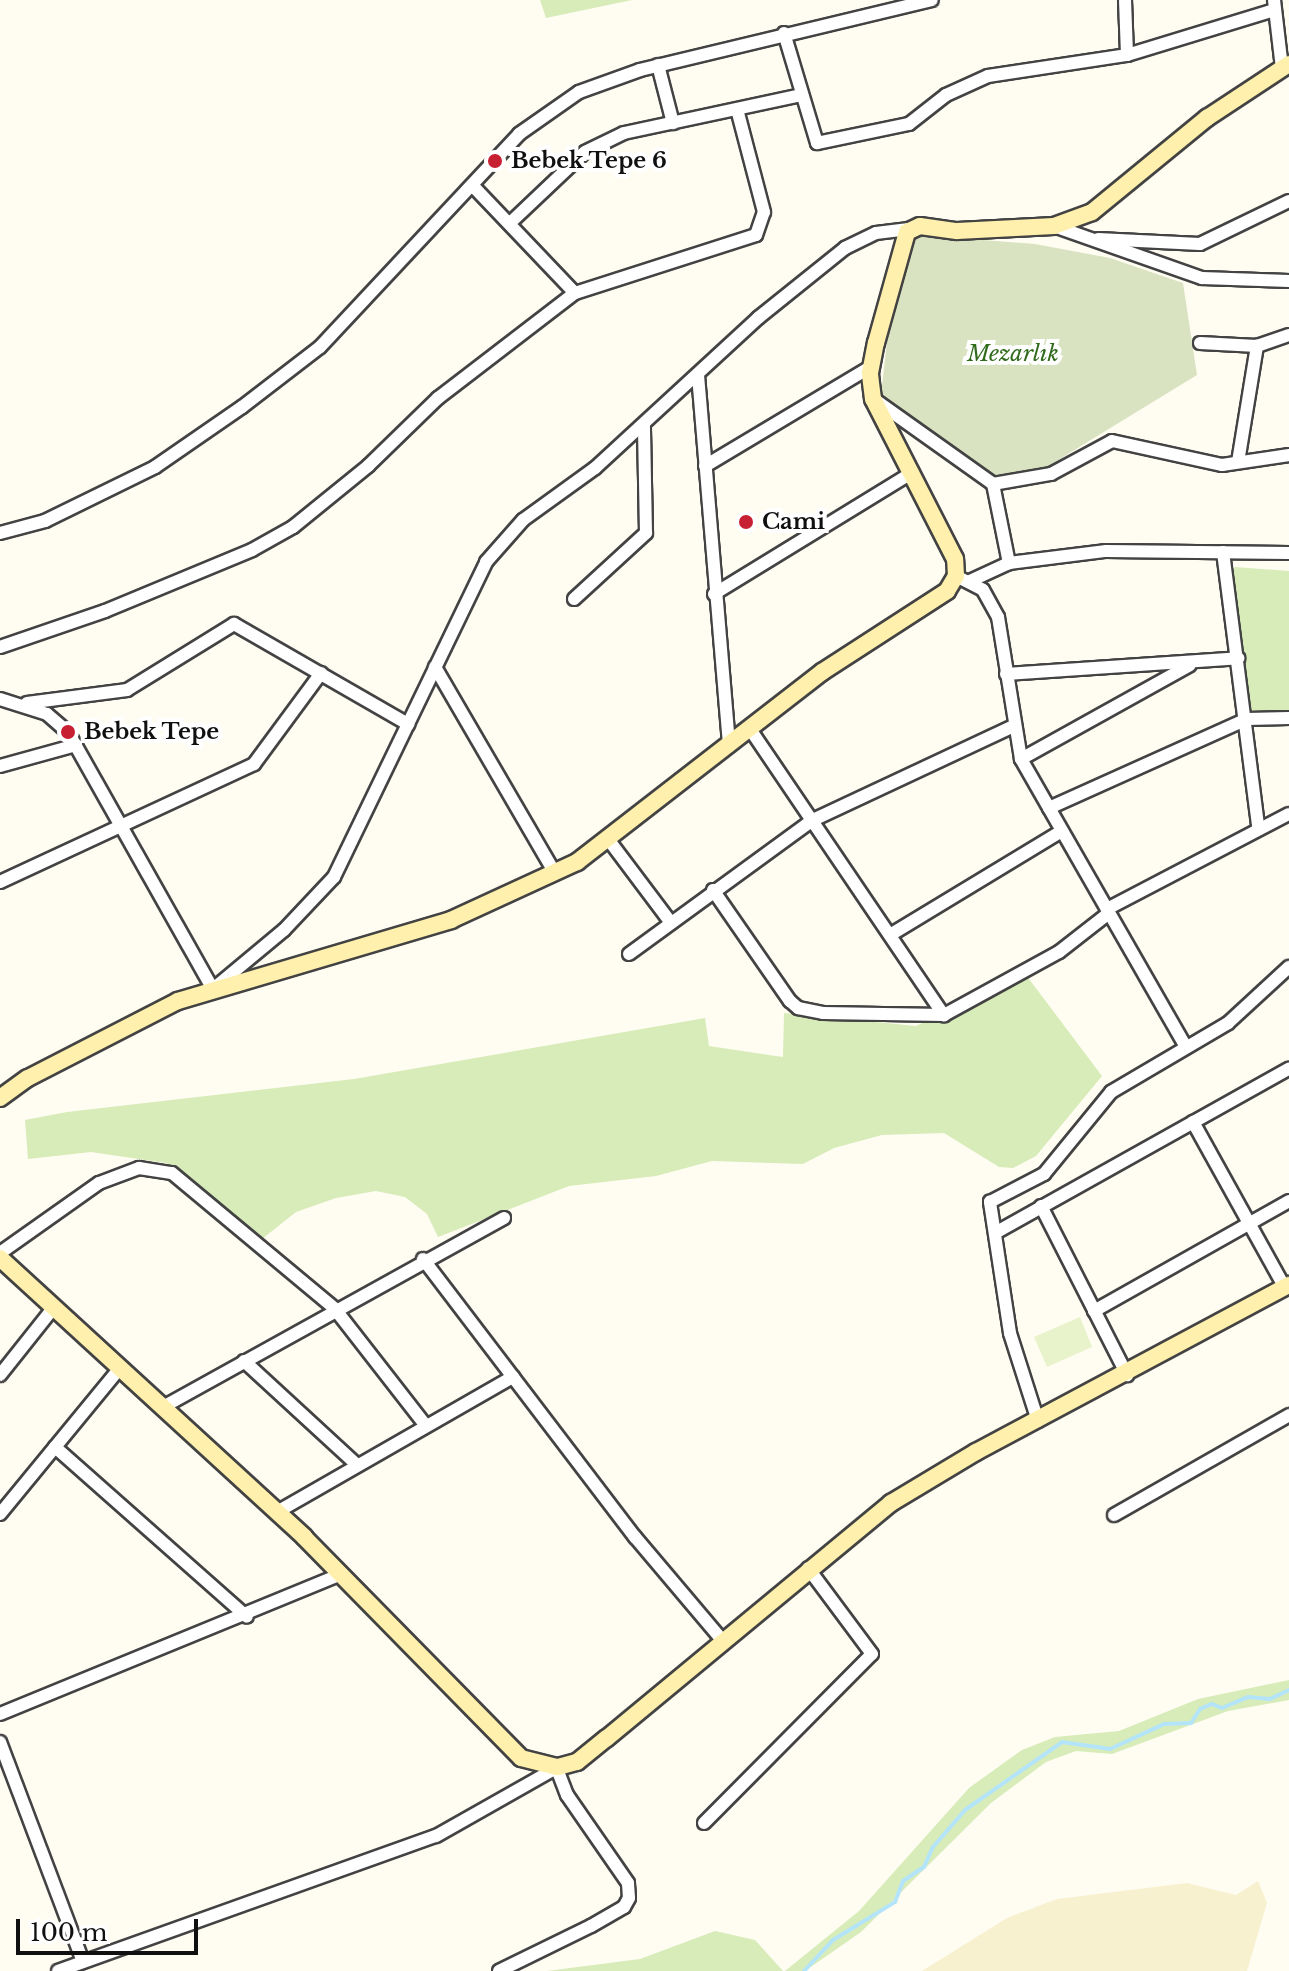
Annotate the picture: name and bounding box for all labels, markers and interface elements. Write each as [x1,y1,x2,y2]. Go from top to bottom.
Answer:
place label: Bebek Tepe 6 [511,148,668,174]
marker: Bebek Tepe 6 [486,152,504,170]
park label: Mezarlık [967,341,1059,367]
place label: Cami [762,509,825,535]
marker: Cami [737,513,755,531]
place label: Bebek Tepe [84,719,220,745]
marker: Bebek Tepe [59,723,77,741]
scale bar [20,1903,202,1953]
text: 100 m [30,1918,108,1947]

